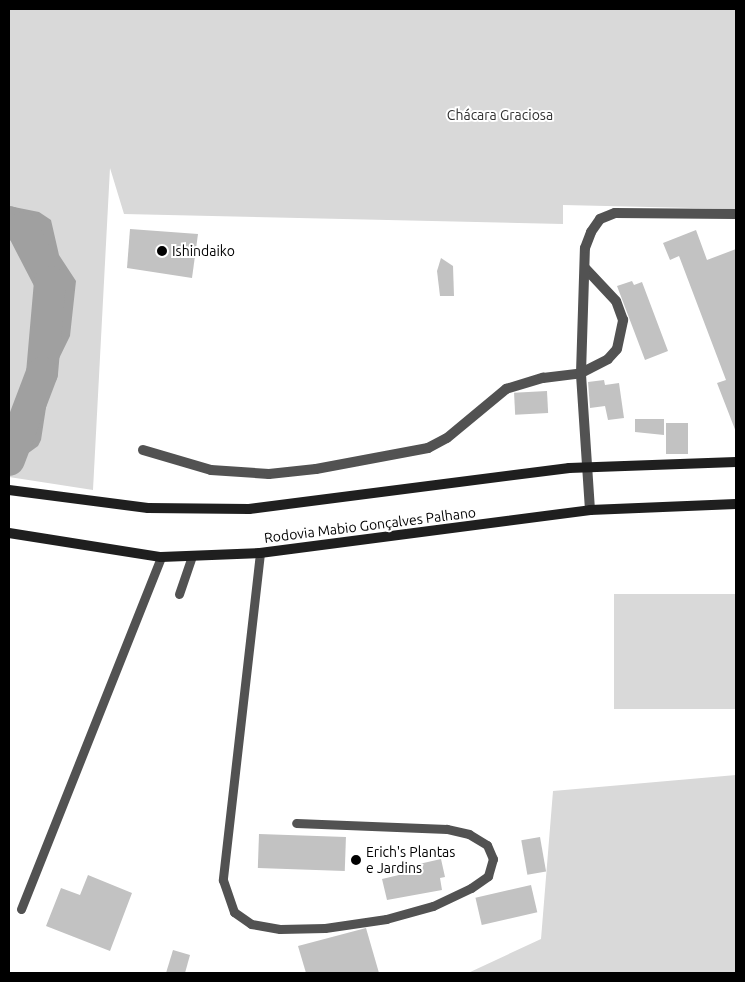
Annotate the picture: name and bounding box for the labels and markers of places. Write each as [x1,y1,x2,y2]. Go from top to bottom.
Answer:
place label: Ishindaiko [172,243,235,259]
marker: Ishindaiko [156,245,168,257]
place label: Erich's Plantas e Jardins [366,844,455,876]
marker: Erich's Plantas e Jardins [350,854,362,866]

